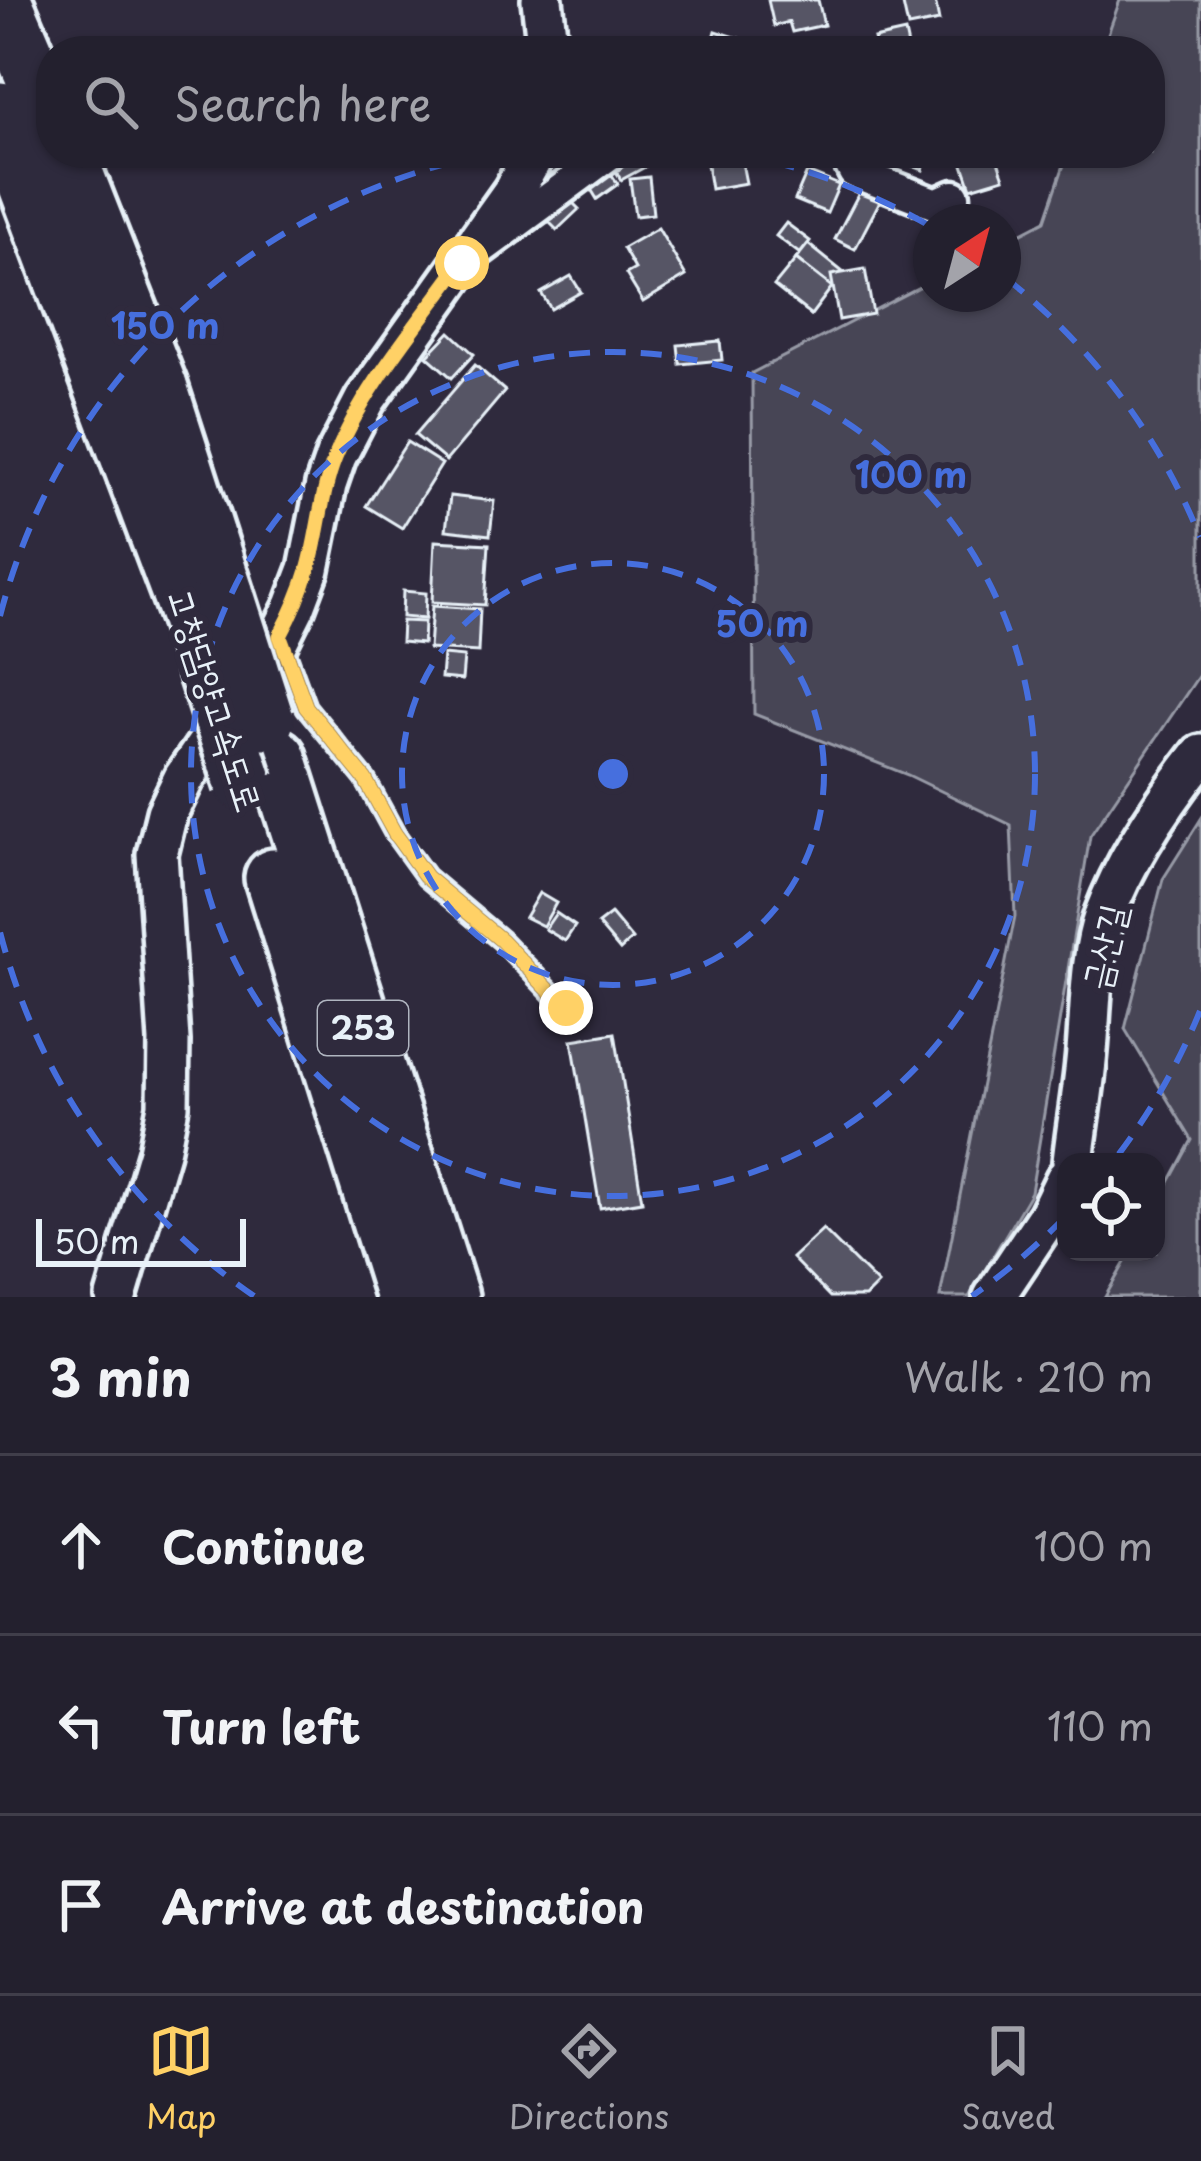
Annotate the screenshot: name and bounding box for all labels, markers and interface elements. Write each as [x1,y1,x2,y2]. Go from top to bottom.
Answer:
search box [36,36,1165,168]
text: Search here [174,68,431,136]
icon: search [78,69,144,135]
north arrow [913,204,1021,312]
route start [435,236,489,290]
text: 150 m [110,297,220,351]
text: 100 m [855,446,967,500]
street label: 고창담양고속도로 [155,581,278,818]
text: 50 m [715,595,809,649]
centre of rings [592,753,634,795]
street label: 금산길 [1066,898,1138,995]
route end [539,981,593,1035]
road number: 253 [318,1001,408,1055]
map controls [1057,1153,1165,1261]
button: locate [1057,1153,1165,1261]
scale bar [36,1213,246,1266]
text: 50 m [54,1215,140,1265]
text: 3 min [48,1337,192,1414]
text: Walk · 210 m [904,1346,1153,1405]
text: Continue [162,1511,365,1579]
icon: ahead [48,1512,114,1578]
text: 100 m [1034,1515,1153,1574]
text: Turn left [162,1691,361,1759]
icon: left [48,1692,114,1758]
text: 110 m [1047,1695,1153,1754]
text: Arrive at destination [162,1871,645,1939]
icon: arrive [48,1872,114,1938]
tab: Map [146,2018,217,2140]
tab: Directions [509,2018,669,2140]
tab: Saved [961,2018,1055,2140]

